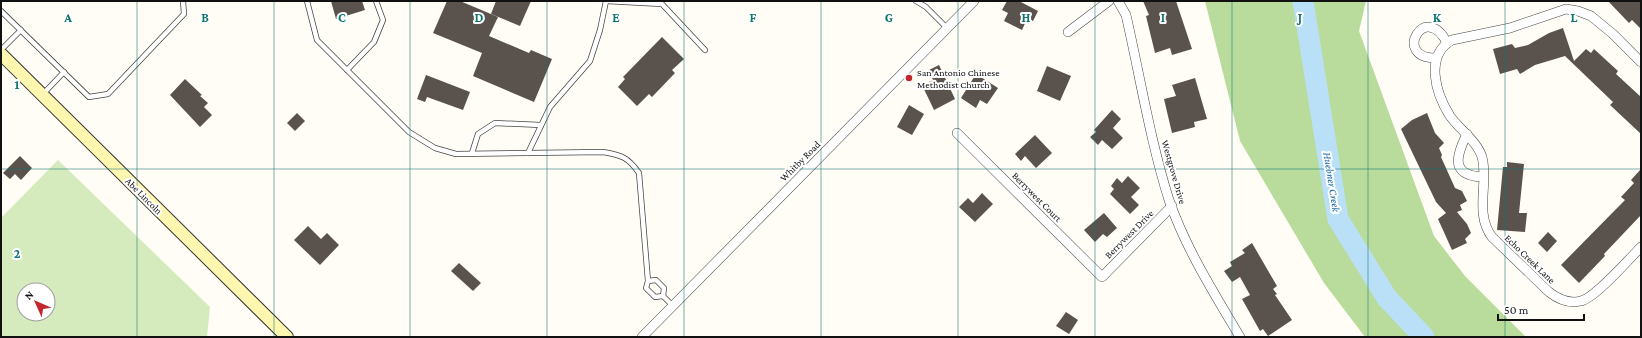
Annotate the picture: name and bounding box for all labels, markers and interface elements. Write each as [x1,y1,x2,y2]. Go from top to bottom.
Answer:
text: A [63,10,72,25]
text: B [201,10,209,25]
text: C [338,10,346,25]
text: D [475,10,484,25]
text: E [612,10,620,25]
text: F [750,10,757,25]
text: G [885,10,893,25]
text: H [1022,10,1031,25]
text: I [1161,10,1165,25]
text: J [1296,10,1302,25]
text: K [1433,10,1442,25]
text: L [1571,10,1578,25]
place label: San Antonio Chinese Methodist Church [917,67,1000,90]
marker: San Antonio Chinese Methodist Church [904,73,914,83]
text: 1 [15,77,20,92]
street label: Whitby Road [778,138,823,183]
street label: Westgrove Drive [1160,139,1189,206]
water label: Huebner Creek [1321,151,1343,214]
street label: Berrywest Court [1010,170,1065,225]
street label: Abe Lincoln [123,175,165,217]
street label: Berrywest Drive [1102,207,1156,261]
street label: Echo Creek Lane [1503,232,1558,286]
text: 2 [14,246,21,261]
north arrow [16,282,56,322]
text: N [22,288,36,302]
scale bar [1498,296,1584,322]
text: 50 m [1504,303,1529,317]

